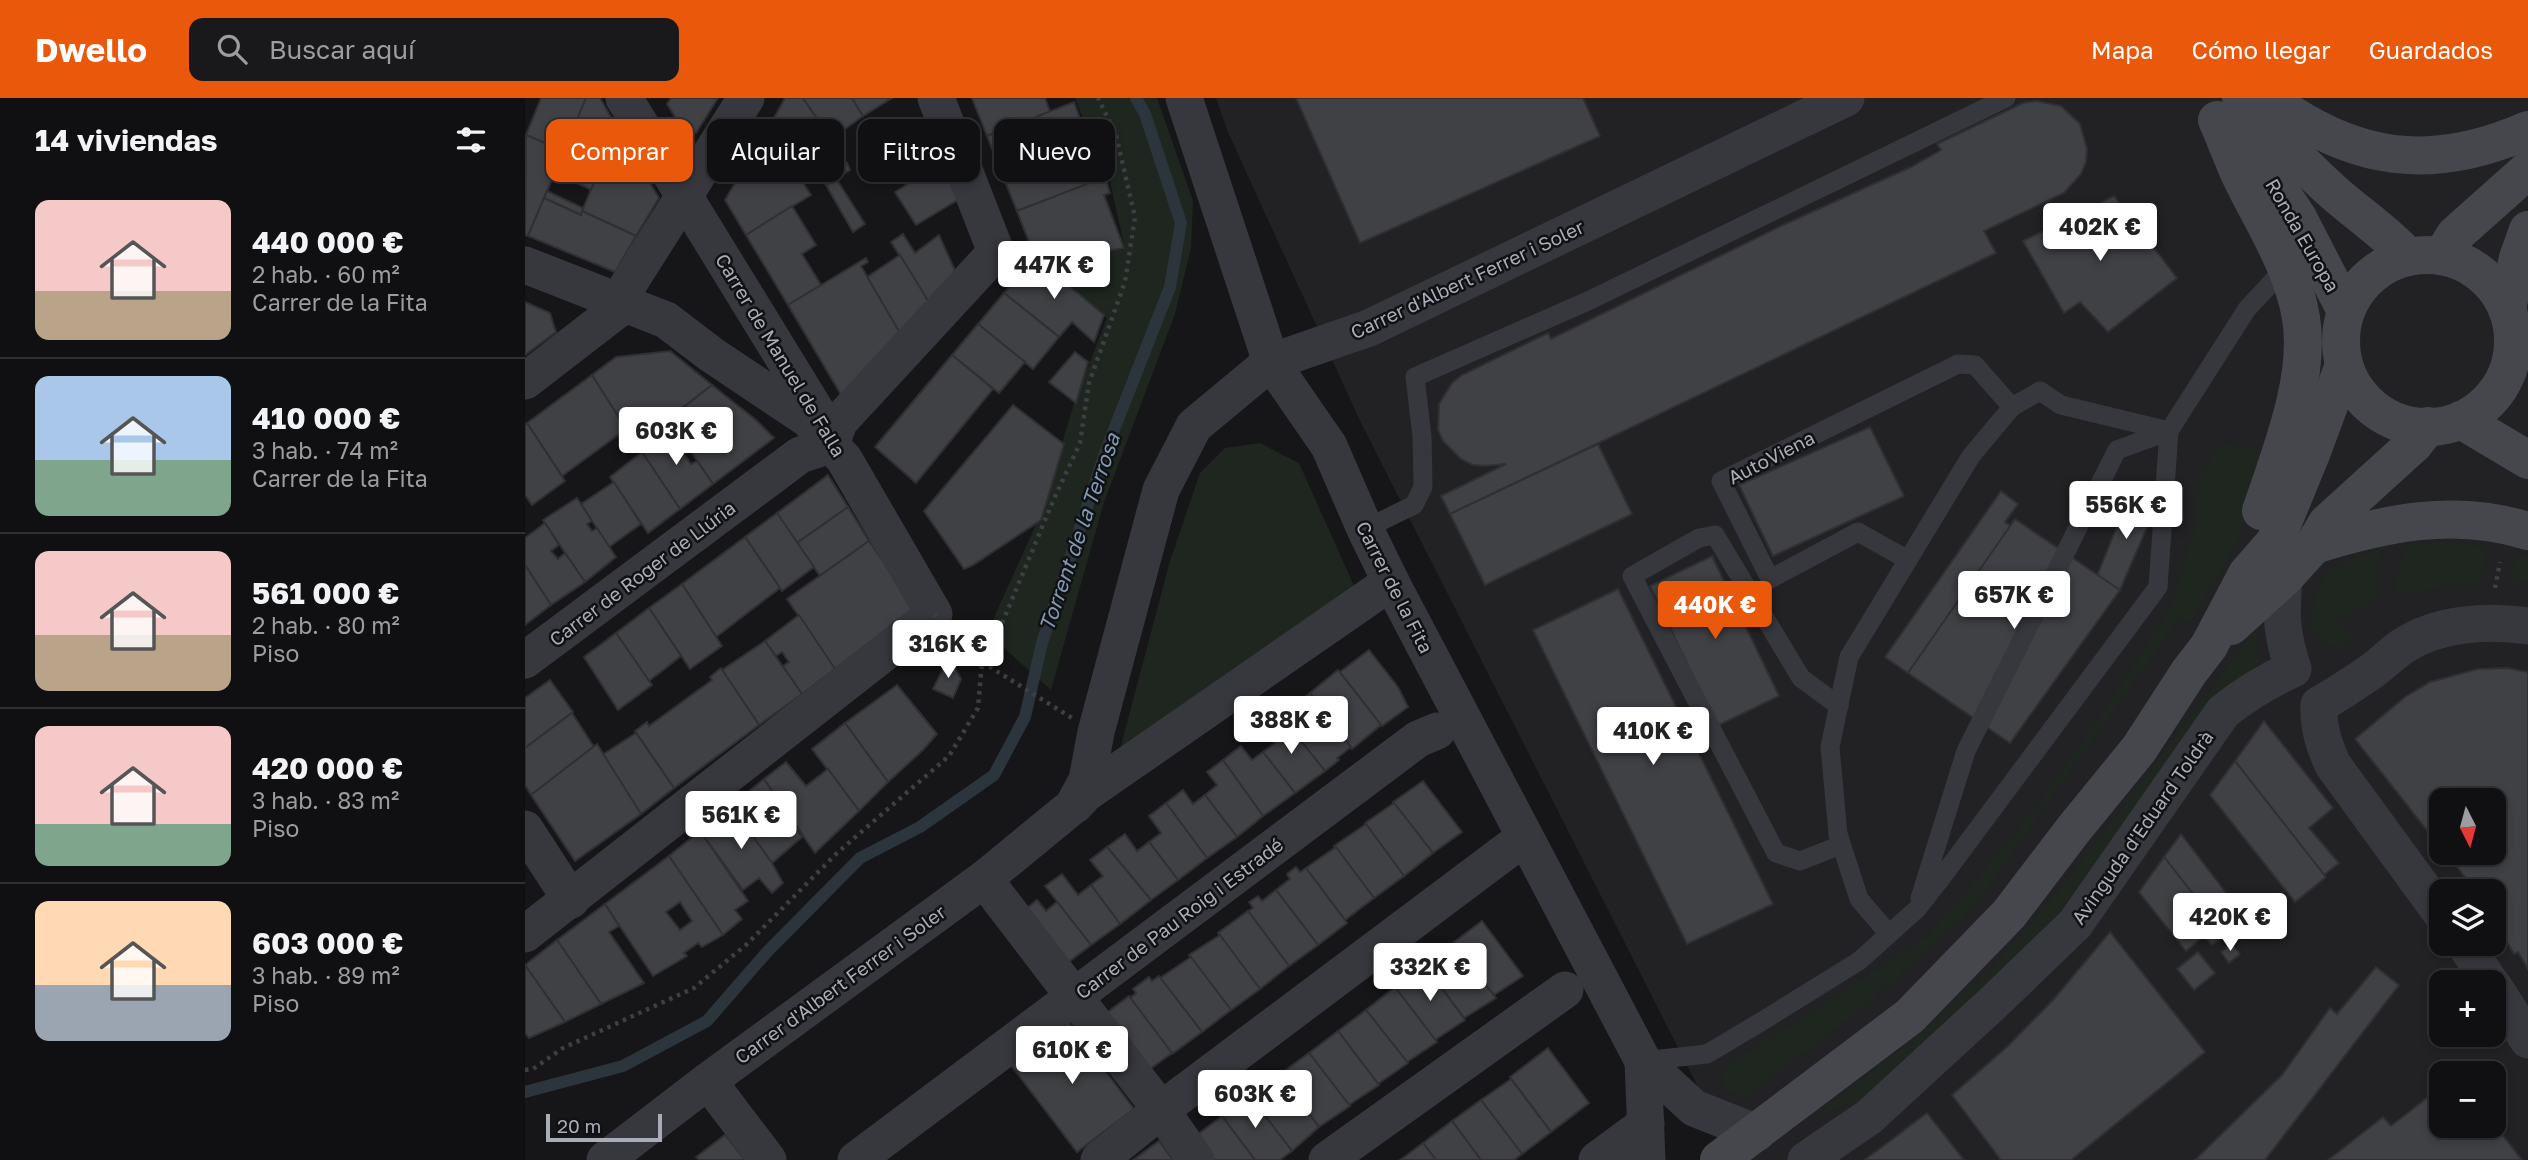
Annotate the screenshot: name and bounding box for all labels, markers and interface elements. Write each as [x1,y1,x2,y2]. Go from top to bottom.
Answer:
search box [189,18,679,81]
text: Dwello [35,30,147,69]
icon: search [213,30,251,68]
text: Buscar aquí [269,34,415,65]
text: Mapa [2091,35,2154,64]
text: Cómo llegar [2192,35,2331,64]
text: Guardados [2369,35,2493,64]
chip: Comprar [546,119,693,182]
chip: Alquilar [707,119,844,182]
chip: Filtros [858,119,980,182]
chip: Nuevo [994,119,1115,182]
icon: filters [452,121,490,159]
text: 14 viviendas [35,122,218,158]
street label: Ronda Europa [2261,174,2345,296]
pin: 402K € [2043,204,2157,263]
text: 402K € [2059,212,2141,240]
street label: Carrer d'Albert Ferrer i Soler [1347,214,1588,343]
text: 440 000 € [252,224,404,260]
icon: home [91,228,175,312]
pin: 447K € [997,242,1111,301]
street label: Carrer de Manuel de Falla [711,249,851,461]
text: 447K € [1014,250,1094,278]
text: 2 hab. · 60 m² [252,260,400,288]
text: Carrer de la Fita [252,288,428,316]
text: 410 000 € [252,400,400,436]
icon: home [91,404,175,488]
pin: 603K € [619,408,733,467]
text: 603K € [635,416,717,444]
street label: AutoViena [1724,425,1818,489]
water label: Torrent de la Terrosa [1033,429,1125,634]
text: 3 hab. · 74 m² [252,436,398,464]
text: Carrer de la Fita [252,464,428,492]
pin: 556K € [2069,482,2183,541]
text: 556K € [2085,490,2167,518]
street label: Carrer de Roger de Llúria [545,496,739,650]
street label: Carrer de la Fita [1352,517,1438,657]
pin: 657K € [1957,572,2071,631]
text: 561 000 € [252,575,399,611]
icon: home [91,579,175,663]
text: 657K € [1974,580,2054,608]
pin: 440K € [1658,582,1772,641]
text: 440K € [1674,590,1756,618]
text: 2 hab. · 80 m² [252,611,400,639]
pin: 316K € [891,620,1005,680]
text: 316K € [908,629,988,657]
text: Piso [252,639,299,667]
pin: 388K € [1234,696,1348,756]
text: 388K € [1250,705,1332,733]
pin: 410K € [1596,708,1710,767]
text: 410K € [1613,716,1693,744]
street label: Avinguda d'Eduard Toldrà [2066,726,2218,928]
text: 420 000 € [252,750,403,786]
icon: home [91,754,175,838]
text: 3 hab. · 83 m² [252,786,399,814]
north arrow [2429,788,2506,864]
map controls [2429,788,2506,1138]
pin: 561K € [684,792,798,851]
text: 561K € [701,800,781,828]
text: Piso [252,814,299,842]
street label: Carrer de Pau Roig i Estradé [1071,833,1287,1003]
button: layers [2429,879,2506,956]
pin: 420K € [2173,894,2287,953]
street label: Carrer d'Albert Ferrer i Soler [730,899,950,1068]
text: 420K € [2189,902,2271,930]
text: 603 000 € [252,925,404,961]
icon: home [91,929,175,1013]
pin: 332K € [1373,944,1487,1003]
text: 332K € [1390,952,1470,980]
text: 3 hab. · 89 m² [252,961,400,989]
button: + [2429,970,2506,1047]
text: Piso [252,989,299,1017]
pin: 610K € [1015,1026,1129,1086]
text: 610K € [1032,1035,1112,1063]
button: − [2429,1061,2506,1138]
pin: 603K € [1198,1070,1312,1130]
text: 603K € [1214,1079,1296,1107]
scale bar [546,1111,661,1143]
text: 20 m [557,1114,601,1137]

